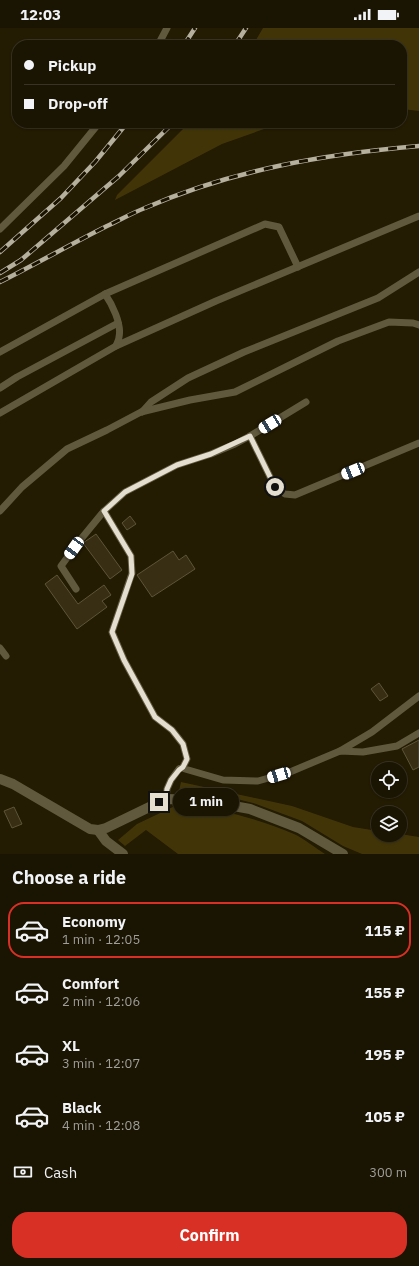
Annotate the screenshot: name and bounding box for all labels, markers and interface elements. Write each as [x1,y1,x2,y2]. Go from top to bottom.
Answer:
text: 12:03 [20,5,61,24]
text: Pickup [48,56,96,75]
text: Drop-off [48,94,108,113]
car [257,413,283,435]
car [340,461,366,481]
route start [266,478,284,496]
car [62,535,86,561]
map controls [371,762,407,842]
button: locate [371,762,407,798]
car [266,766,292,784]
callout: 1 min [173,788,239,816]
route end [150,793,168,811]
text: 1 min [189,793,223,810]
button: layers [371,806,407,842]
text: Choose a ride [12,866,126,889]
icon: car [14,912,50,948]
text: Economy [62,912,126,931]
text: 115 ₽ [365,921,405,940]
text: 1 min · 12:05 [62,931,140,948]
icon: car [14,974,50,1010]
text: Comfort [62,974,119,993]
text: 155 ₽ [365,983,405,1002]
text: 2 min · 12:06 [62,993,140,1010]
icon: car [14,1036,50,1072]
text: XL [62,1036,80,1055]
text: 195 ₽ [365,1045,405,1064]
text: 3 min · 12:07 [62,1055,140,1072]
icon: car [14,1098,50,1134]
text: Black [62,1098,102,1117]
text: 105 ₽ [365,1107,405,1126]
text: 4 min · 12:08 [62,1117,140,1134]
icon: cash [12,1161,34,1183]
text: Cash [44,1163,77,1182]
text: 300 m [369,1164,407,1181]
button: Confirm [12,1212,407,1258]

